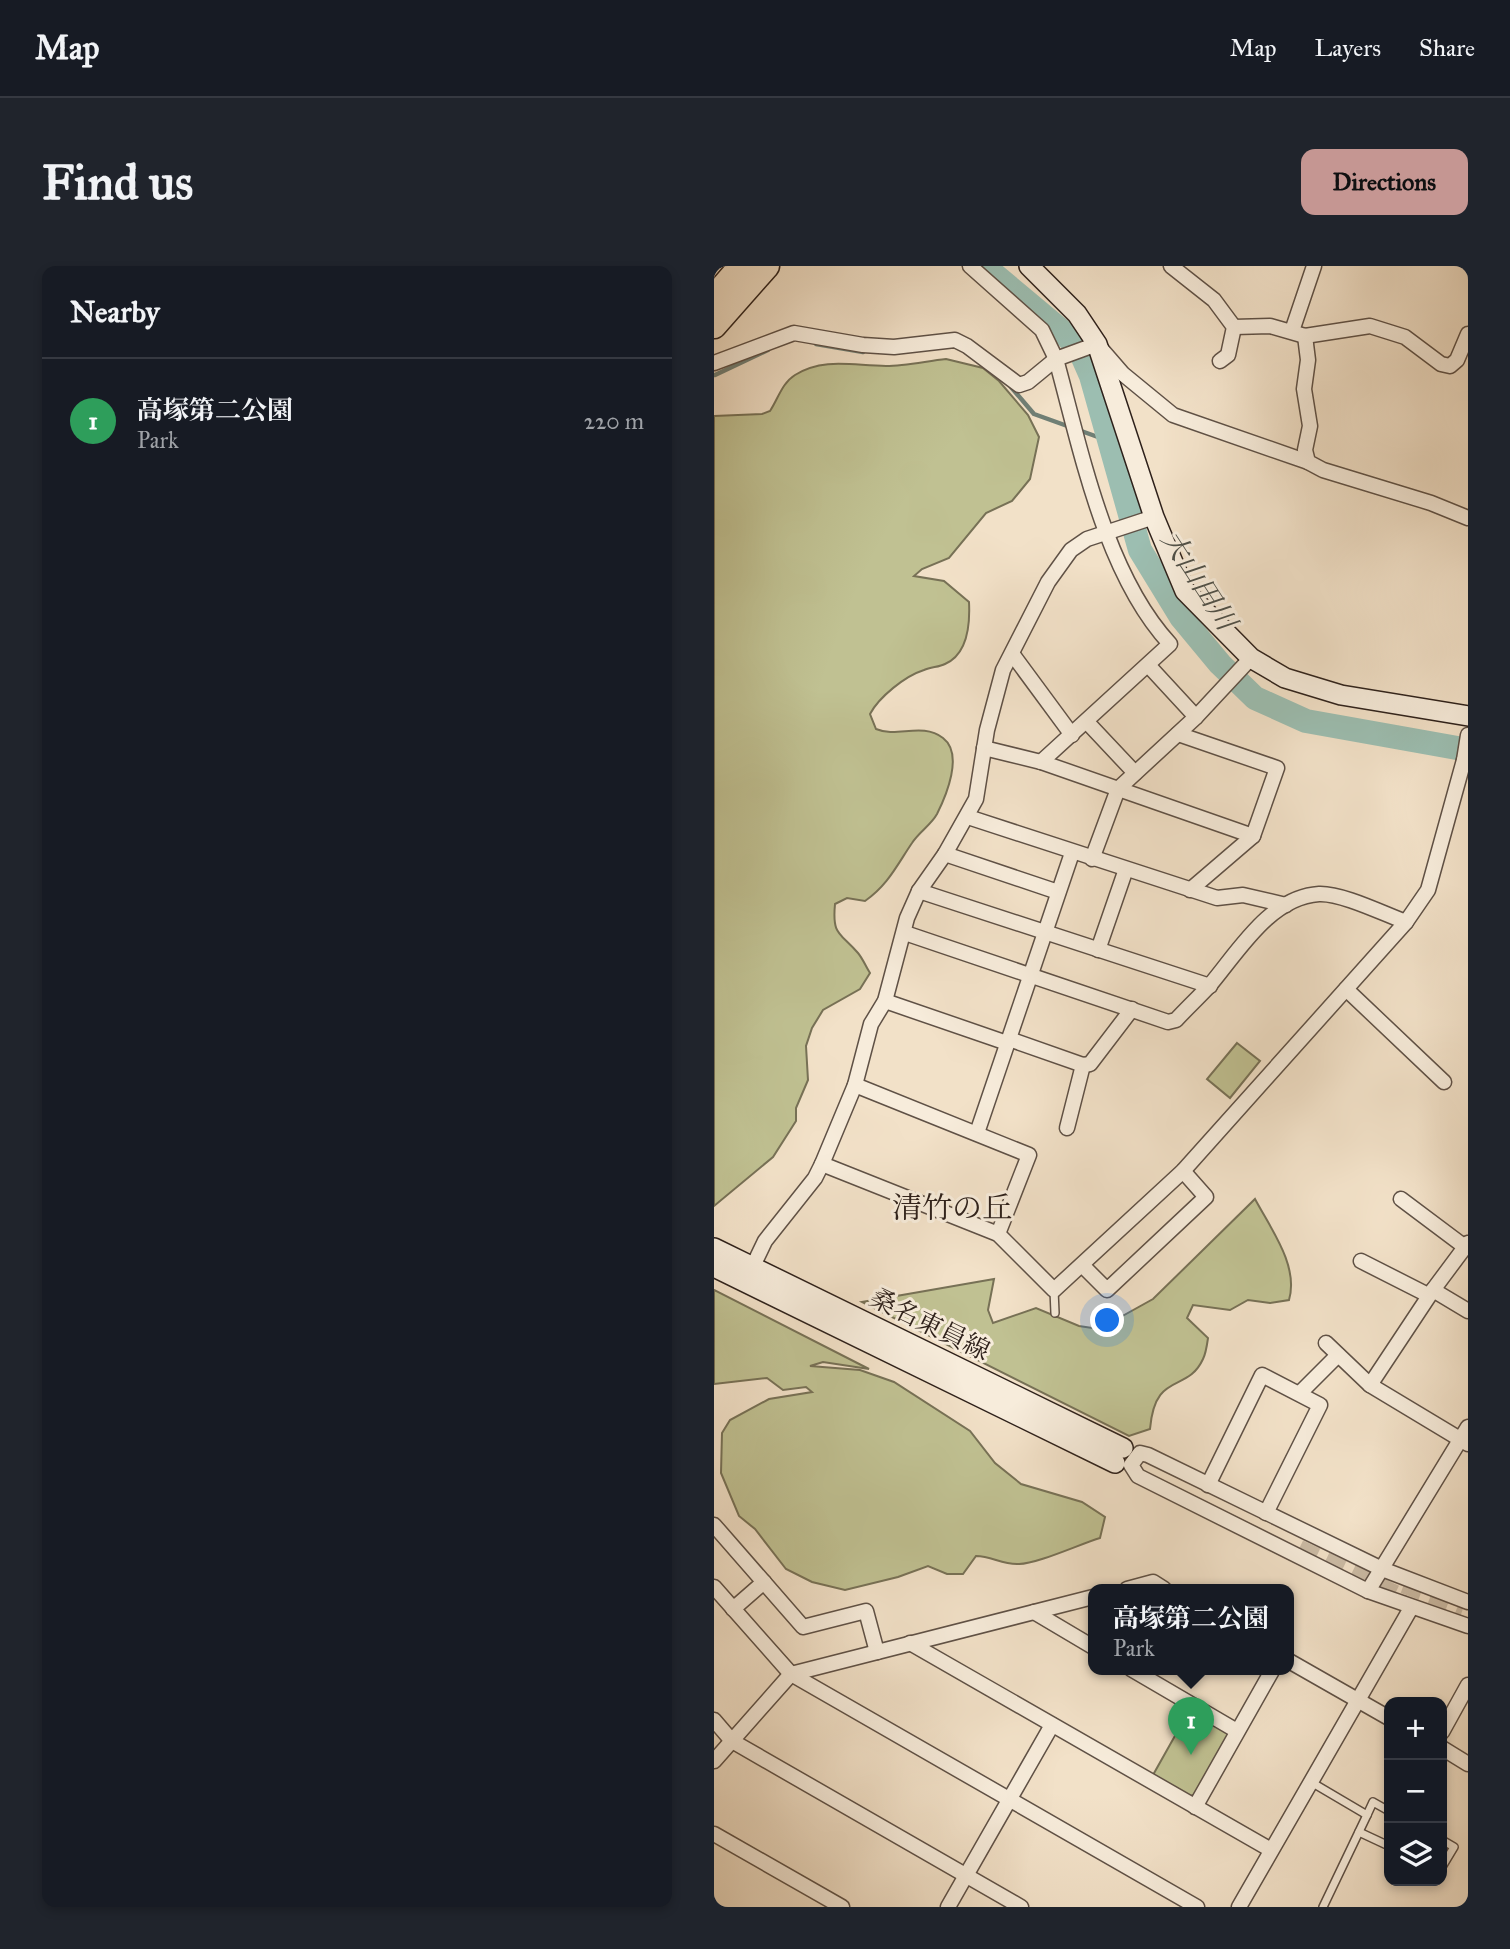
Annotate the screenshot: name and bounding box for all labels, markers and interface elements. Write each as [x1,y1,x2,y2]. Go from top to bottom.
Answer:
text: Map [35,28,99,68]
text: Map [1230,33,1277,63]
text: Layers [1315,33,1381,63]
text: Share [1419,33,1475,63]
button: Directions [1301,149,1468,215]
text: Find us [42,153,193,212]
text: Nearby [70,294,160,330]
text: 高塚第二公園 [137,394,293,426]
text: 1 [88,407,98,435]
text: 220 m [584,407,644,435]
text: Park [137,426,179,454]
water label: 大山田川 [1154,523,1246,639]
district label: 清竹の丘 [892,1190,1012,1226]
street label: 桑名東員線 [865,1281,995,1367]
your location [1090,1303,1124,1337]
popup [1088,1584,1294,1675]
text: 高塚第二公園 [1113,1602,1269,1634]
text: Park [1113,1634,1155,1662]
pin: 1 [1168,1697,1214,1755]
map controls [1384,1697,1447,1886]
button: + [1384,1697,1447,1760]
button: − [1384,1760,1447,1823]
button: layers [1384,1823,1447,1886]

